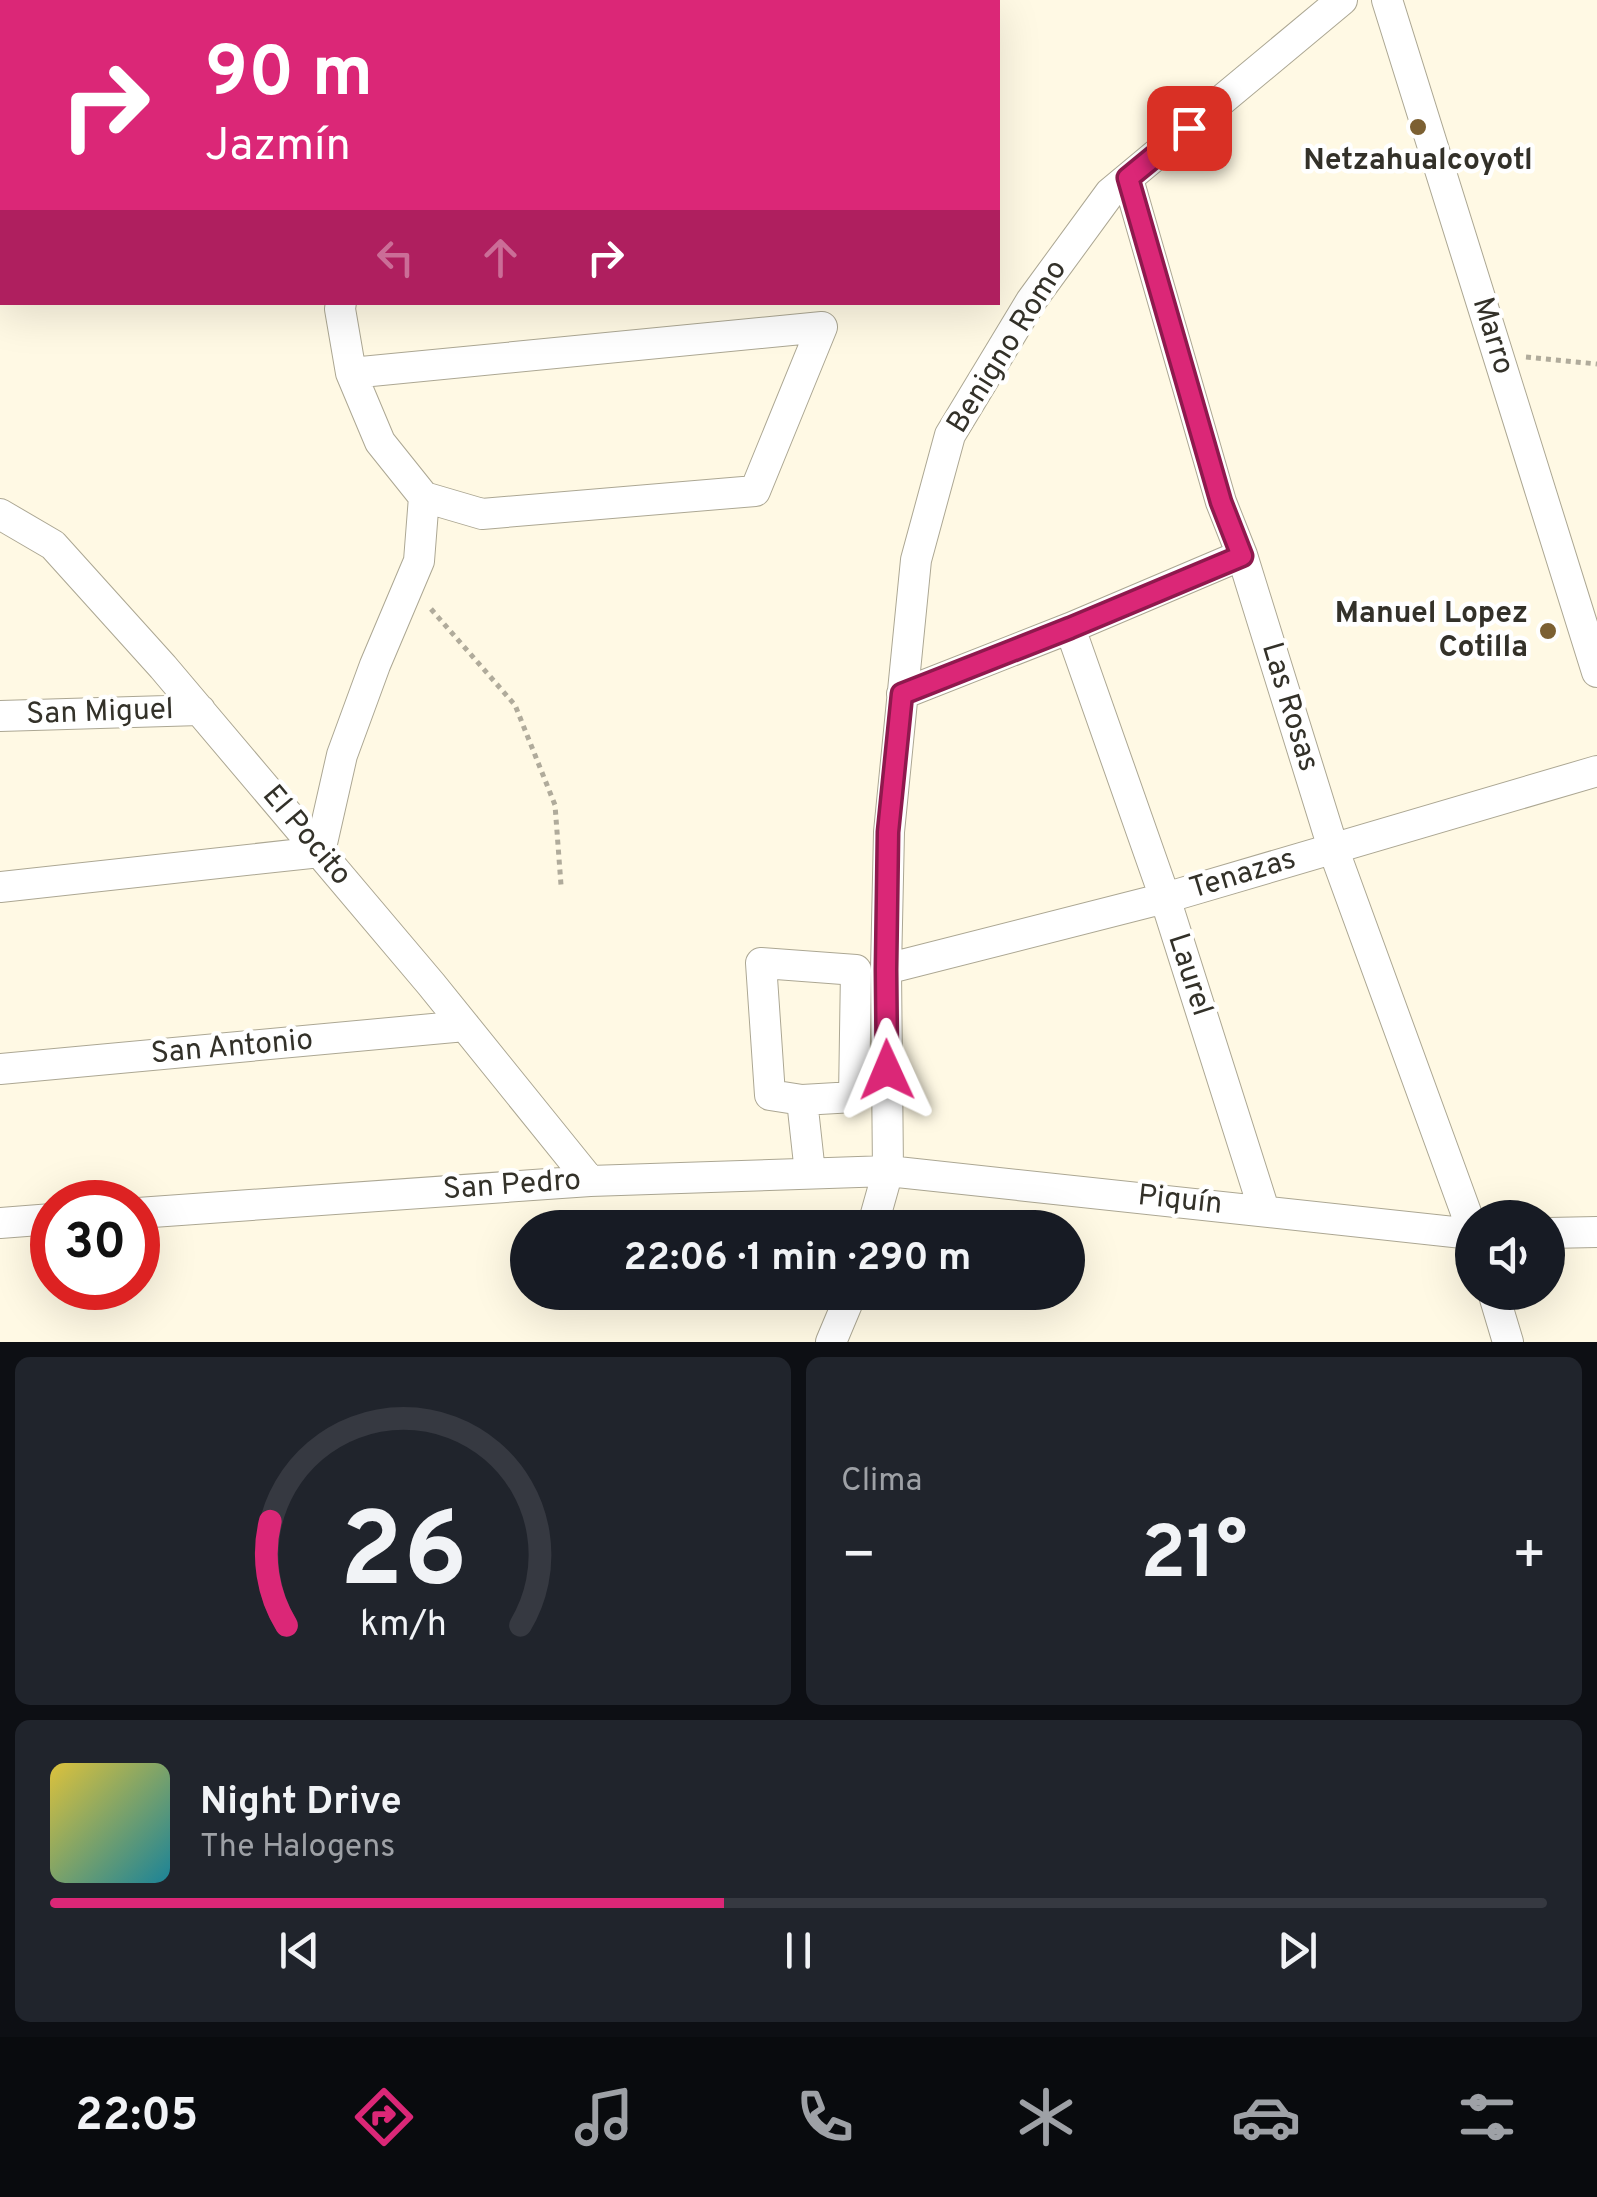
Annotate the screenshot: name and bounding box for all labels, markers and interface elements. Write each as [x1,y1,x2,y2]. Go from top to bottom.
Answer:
text: 90 m [205,32,373,121]
icon: right [40,40,170,170]
pin [1147,86,1232,171]
icon: arrive [1162,101,1217,156]
marker: Netzahualcoyotl [1407,116,1429,138]
text: Jazmín [205,119,351,176]
place label: Netzahualcoyotl [1303,143,1533,180]
icon: left [368,230,423,285]
icon: ahead [473,230,528,285]
icon: right [578,230,633,285]
street label: Benigno Romo [940,253,1076,441]
street label: Marro [1463,293,1521,379]
place label: Manuel Lopez Cotilla [1335,596,1528,667]
marker: Manuel Lopez Cotilla [1537,620,1559,642]
street label: Las Rosas [1252,638,1326,776]
street label: San Miguel [26,692,174,734]
street label: El Pocito [253,778,359,894]
street label: Tenazas [1185,841,1301,909]
street label: Laurel [1158,929,1220,1021]
position arrow [835,1018,939,1122]
street label: San Antonio [149,1022,315,1074]
street label: San Pedro [442,1163,582,1209]
street label: Piquín [1136,1178,1224,1224]
speed limit sign: 30 [30,1180,160,1310]
map controls [1455,1200,1565,1310]
button: sound [1455,1200,1565,1310]
text: 22:06 · 1 min · 290 m [624,1235,971,1284]
text: Clima [841,1462,922,1502]
text: 26 [339,1491,467,1623]
text: 21° [1140,1510,1248,1605]
text: − [841,1523,876,1593]
text: + [1512,1523,1547,1593]
text: km/h [360,1603,446,1649]
text: Night Drive [200,1779,402,1828]
text: The Halogens [200,1828,395,1868]
icon: previous [272,1923,327,1978]
icon: pause [771,1923,826,1978]
icon: next [1270,1923,1325,1978]
icon: directions [349,2082,419,2152]
icon: music [569,2082,639,2152]
icon: phone [790,2082,860,2152]
icon: climate [1011,2082,1081,2152]
icon: car [1231,2082,1301,2152]
icon: filters [1452,2082,1522,2152]
text: 22:05 [75,2089,198,2146]

